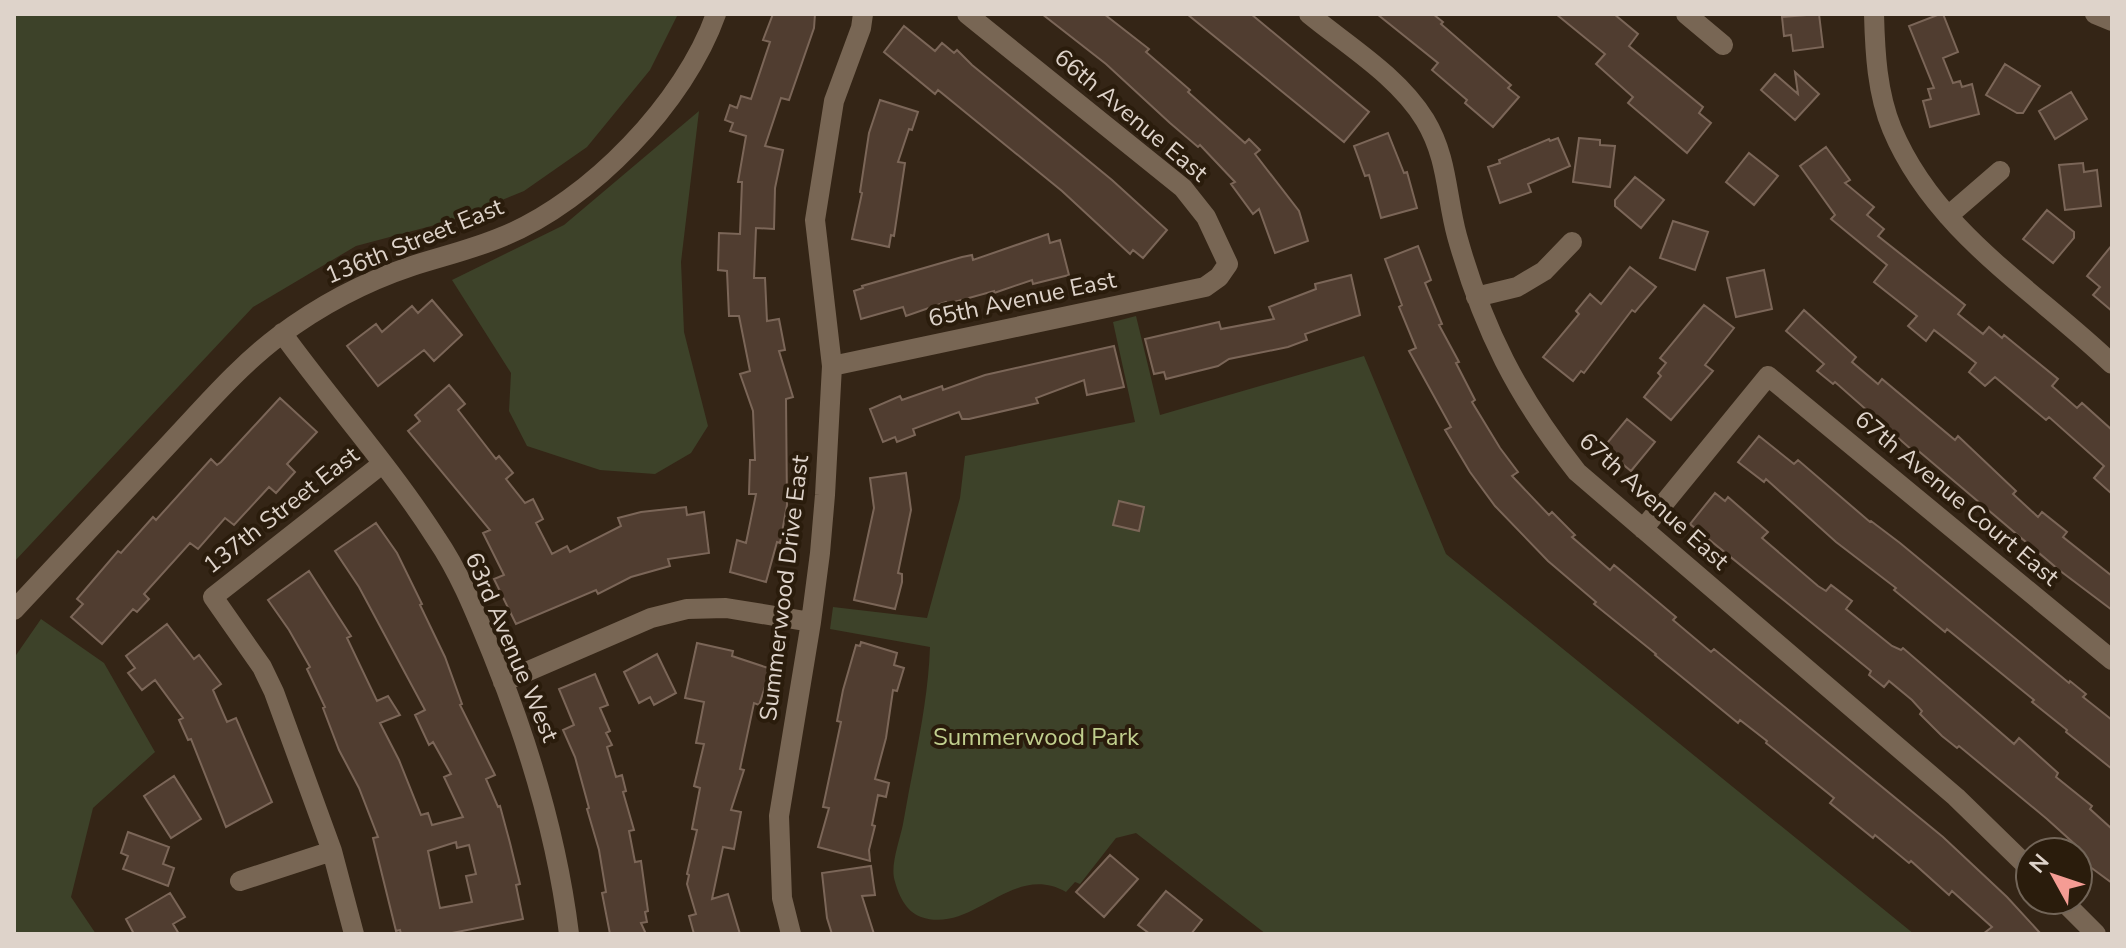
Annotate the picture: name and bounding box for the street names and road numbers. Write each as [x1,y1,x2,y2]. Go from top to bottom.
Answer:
street label: 66th Avenue East [1047,41,1215,189]
street label: 136th Street East [320,190,508,291]
street label: 65th Avenue East [925,263,1119,335]
street label: 67th Avenue Court East [1848,403,2066,593]
street label: 67th Avenue East [1572,425,1736,577]
street label: 137th Street East [197,439,366,581]
street label: Summerwood Drive East [752,453,816,723]
street label: 63rd Avenue West [458,547,567,747]

